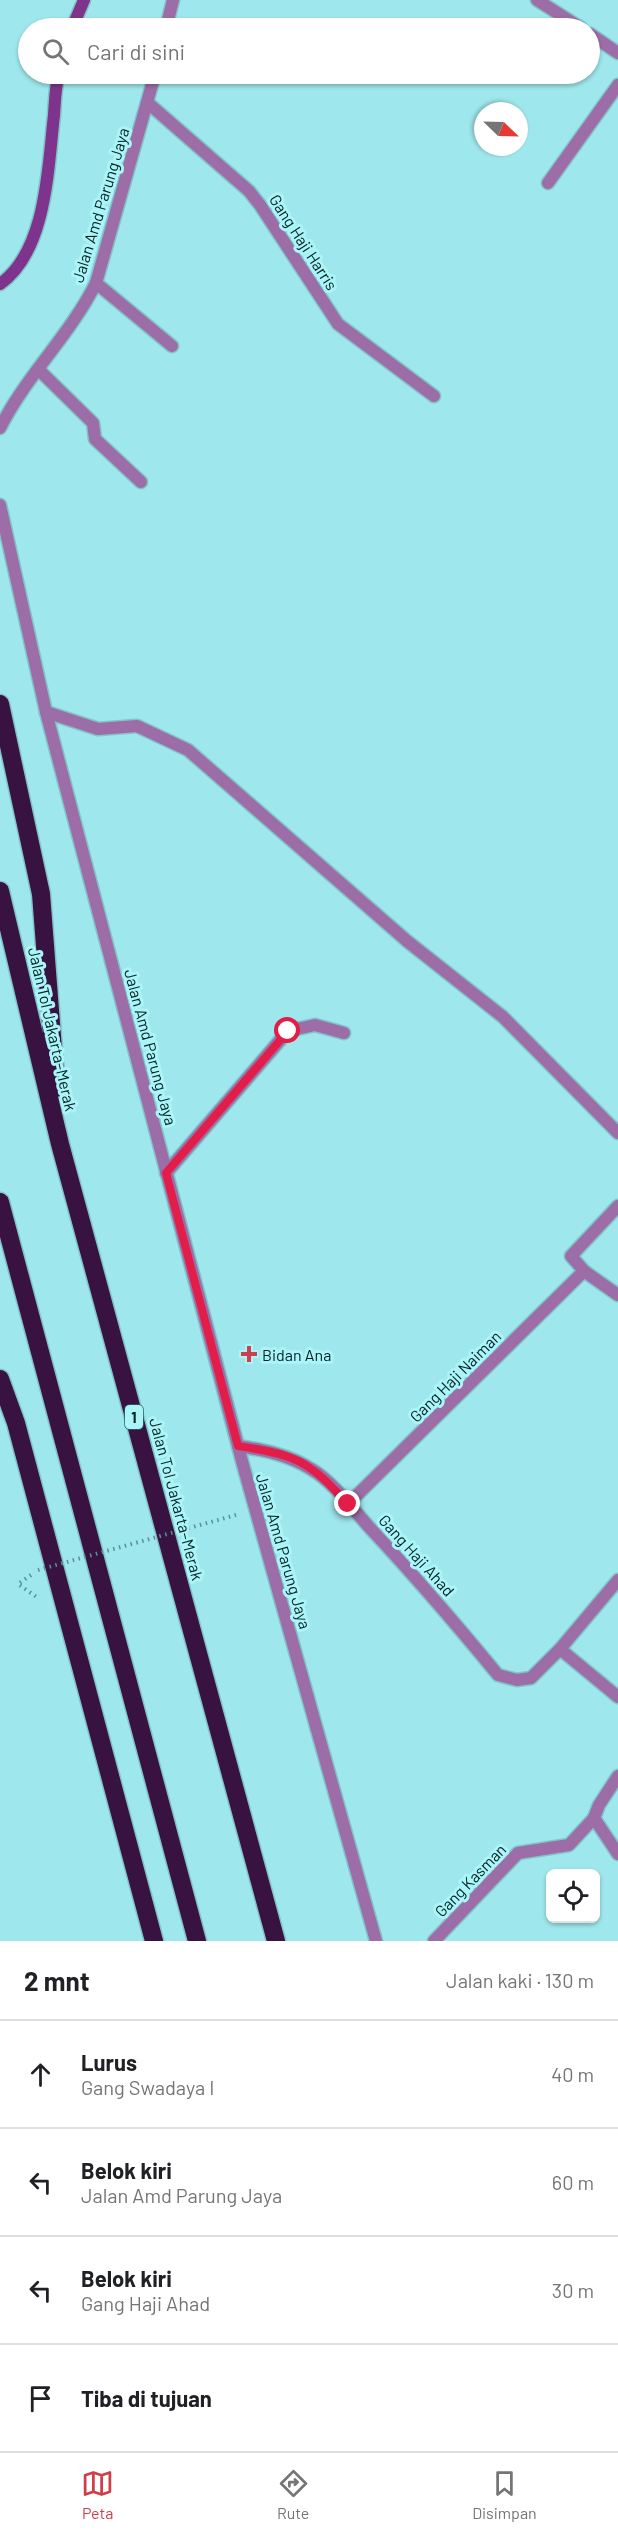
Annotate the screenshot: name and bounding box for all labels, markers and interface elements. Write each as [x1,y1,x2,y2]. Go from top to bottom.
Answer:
search box [18,18,600,84]
icon: search [39,35,72,68]
text: Cari di sini [87,38,185,64]
north arrow [474,102,528,156]
street label: Jalan Amd Parung Jaya [67,125,133,285]
street label: Gang Haji Harris [266,191,342,293]
street label: Jalan Tol Jakarta–Merak [25,945,81,1113]
street label: Jalan Amd Parung Jaya [121,967,181,1127]
route start [274,1017,300,1043]
street label: Gang Haji Naiman [405,1326,505,1426]
marker: Bidan Ana [240,1345,258,1363]
place label: Bidan Ana [262,1345,331,1364]
road number: 1 [125,1405,143,1429]
street label: Jalan Tol Jakarta–Merak [146,1416,208,1582]
street label: Jalan Amd Parung Jaya [253,1471,315,1631]
route end [334,1490,360,1516]
street label: Gang Haji Ahad [375,1510,459,1600]
street label: Gang Kasman [431,1840,509,1920]
map controls [546,1869,600,1923]
button: locate [546,1869,600,1923]
text: 2 mnt [24,1965,90,1996]
text: Jalan kaki · 130 m [446,1968,594,1992]
text: Lurus [81,2049,137,2075]
icon: ahead [24,2058,57,2091]
text: 40 m [551,2062,594,2086]
text: Gang Swadaya I [81,2075,214,2099]
text: Belok kiri [81,2157,172,2183]
icon: left [24,2166,57,2199]
text: 60 m [552,2170,594,2194]
text: Jalan Amd Parung Jaya [81,2183,282,2207]
text: Belok kiri [81,2265,172,2291]
icon: left [24,2274,57,2307]
text: 30 m [552,2278,594,2302]
text: Gang Haji Ahad [81,2291,210,2315]
icon: arrive [24,2382,57,2415]
text: Tiba di tujuan [81,2385,212,2411]
tab: Peta [81,2467,114,2522]
tab: Rute [277,2467,310,2522]
tab: Disimpan [472,2467,537,2522]

